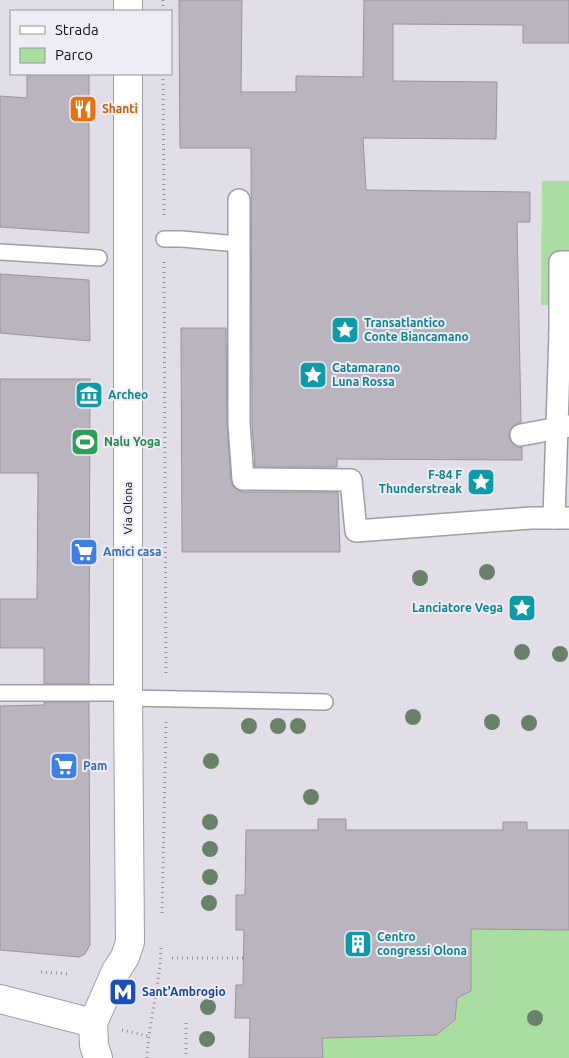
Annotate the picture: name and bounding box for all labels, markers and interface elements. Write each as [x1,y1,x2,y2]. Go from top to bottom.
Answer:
legend [10,10,172,75]
text: Strada [55,21,99,38]
text: Parco [55,46,93,63]
restaurant icon: Shanti [68,94,98,124]
place label: Shanti [102,102,138,115]
place icon: Transatlantico Conte Biancamano [330,315,360,345]
place label: Transatlantico Conte Biancamano [364,316,469,343]
place icon: Catamarano Luna Rossa [298,360,328,390]
place label: Catamarano Luna Rossa [332,361,400,388]
museum icon: Archeo [74,380,104,410]
place label: Archeo [108,388,148,401]
sports icon: Nalu Yoga [70,427,100,457]
place label: Nalu Yoga [104,435,161,448]
place icon: F-84 F Thunderstreak [466,467,496,497]
place label: F-84 F Thunderstreak [379,468,462,495]
street label: Via Olona [121,482,134,534]
supermarket icon: Amici casa [69,537,99,567]
place label: Amici casa [103,545,162,558]
place icon: Lanciatore Vega [507,593,537,623]
place label: Lanciatore Vega [412,601,503,614]
supermarket icon: Pam [49,751,79,781]
place label: Pam [83,759,107,772]
building icon: Centro congressi Olona [343,929,373,959]
place label: Centro congressi Olona [377,930,467,957]
metro station icon: Sant'Ambrogio [108,977,138,1007]
place label: Sant'Ambrogio [142,985,226,998]

